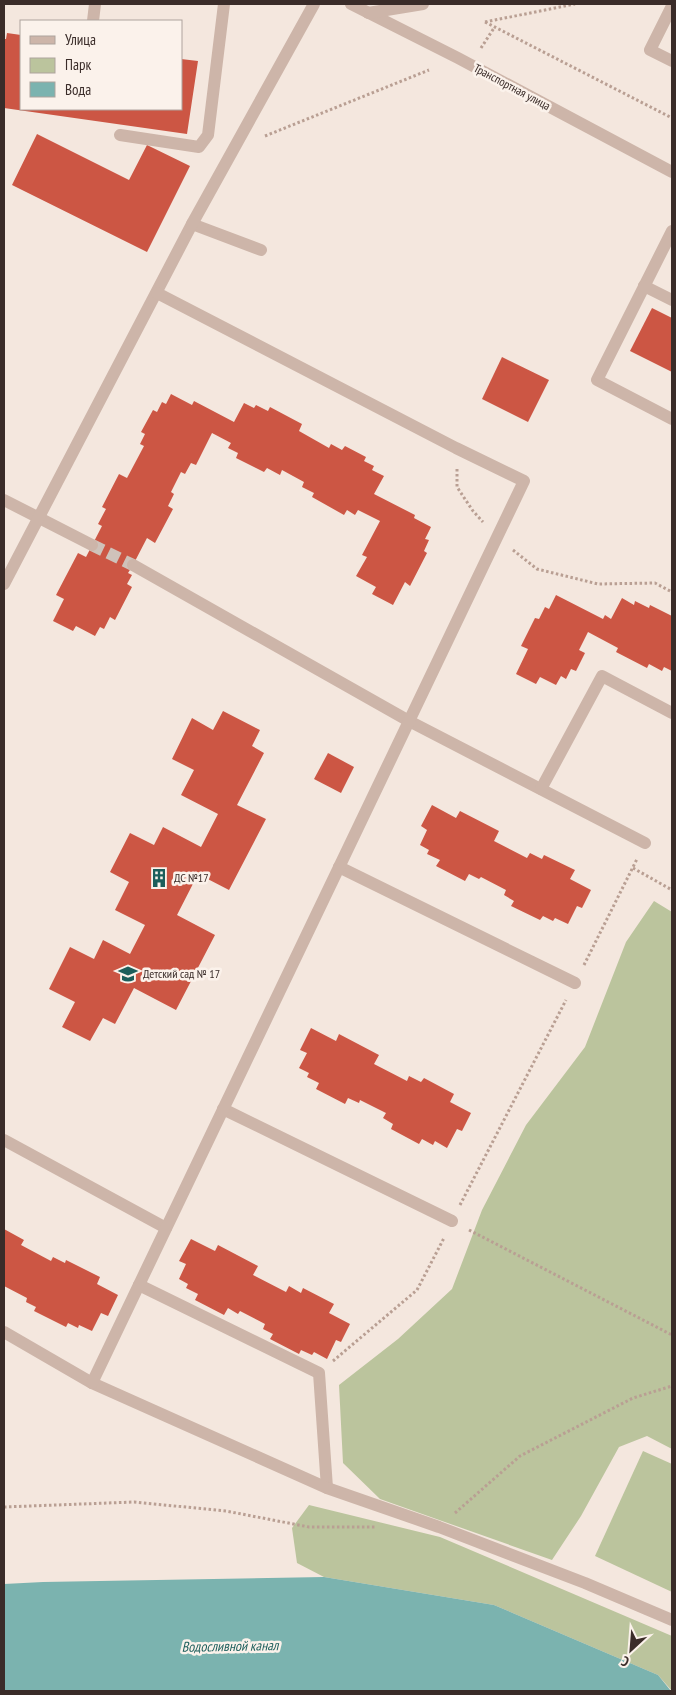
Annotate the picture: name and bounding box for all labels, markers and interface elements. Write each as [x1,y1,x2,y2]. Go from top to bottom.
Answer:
legend [20,20,182,110]
text: Улица [65,30,96,49]
text: Парк [65,55,91,74]
street label: Транспортная улица [471,60,553,113]
text: Вода [65,80,91,99]
building icon: ДС №17 [148,867,170,889]
place label: ДС №17 [174,870,209,885]
school or university icon: Детский сад № 17 [117,963,139,985]
place label: Детский сад № 17 [143,966,220,981]
north arrow [606,1625,656,1675]
water label: Водосливной канал [181,1636,280,1656]
text: С [618,1652,632,1671]

